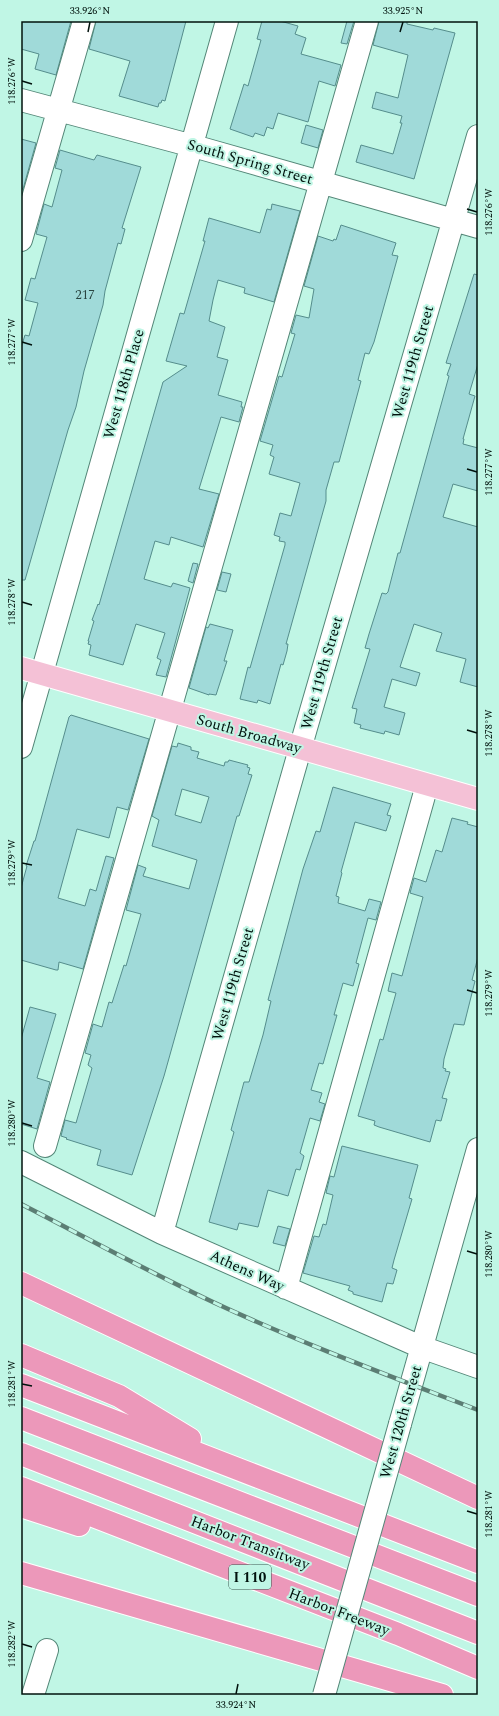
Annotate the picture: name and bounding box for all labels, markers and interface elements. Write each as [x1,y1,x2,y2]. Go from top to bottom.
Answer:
text: 33.926°N [70,3,110,19]
text: 33.925°N [383,3,423,19]
text: 118.276°W [4,57,20,105]
street label: South Spring Street [185,133,315,191]
text: 118.276°W [481,188,497,236]
house number: 217 [75,285,95,305]
street label: West 119th Street [386,303,440,421]
text: 118.277°W [4,318,20,366]
street label: West 118th Place [97,326,151,442]
text: 118.277°W [481,448,497,496]
text: 118.278°W [4,578,20,626]
street label: West 119th Street [295,614,349,732]
street label: South Broadway [194,708,305,760]
text: 118.278°W [481,709,497,757]
text: 118.279°W [4,839,20,887]
street label: West 119th Street [206,925,260,1043]
text: 118.279°W [481,969,497,1017]
text: 118.280°W [4,1099,20,1147]
text: 118.280°W [481,1230,497,1278]
street label: Athens Way [206,1244,289,1298]
text: 118.281°W [4,1360,20,1408]
street label: West 120th Street [374,1363,428,1481]
text: 118.281°W [481,1490,497,1538]
street label: Harbor Transitway [187,1510,314,1577]
road number: I 110 [229,1565,271,1589]
street label: Harbor Freeway [285,1582,394,1642]
text: 118.282°W [4,1620,20,1668]
text: 33.924°N [216,1697,256,1713]

